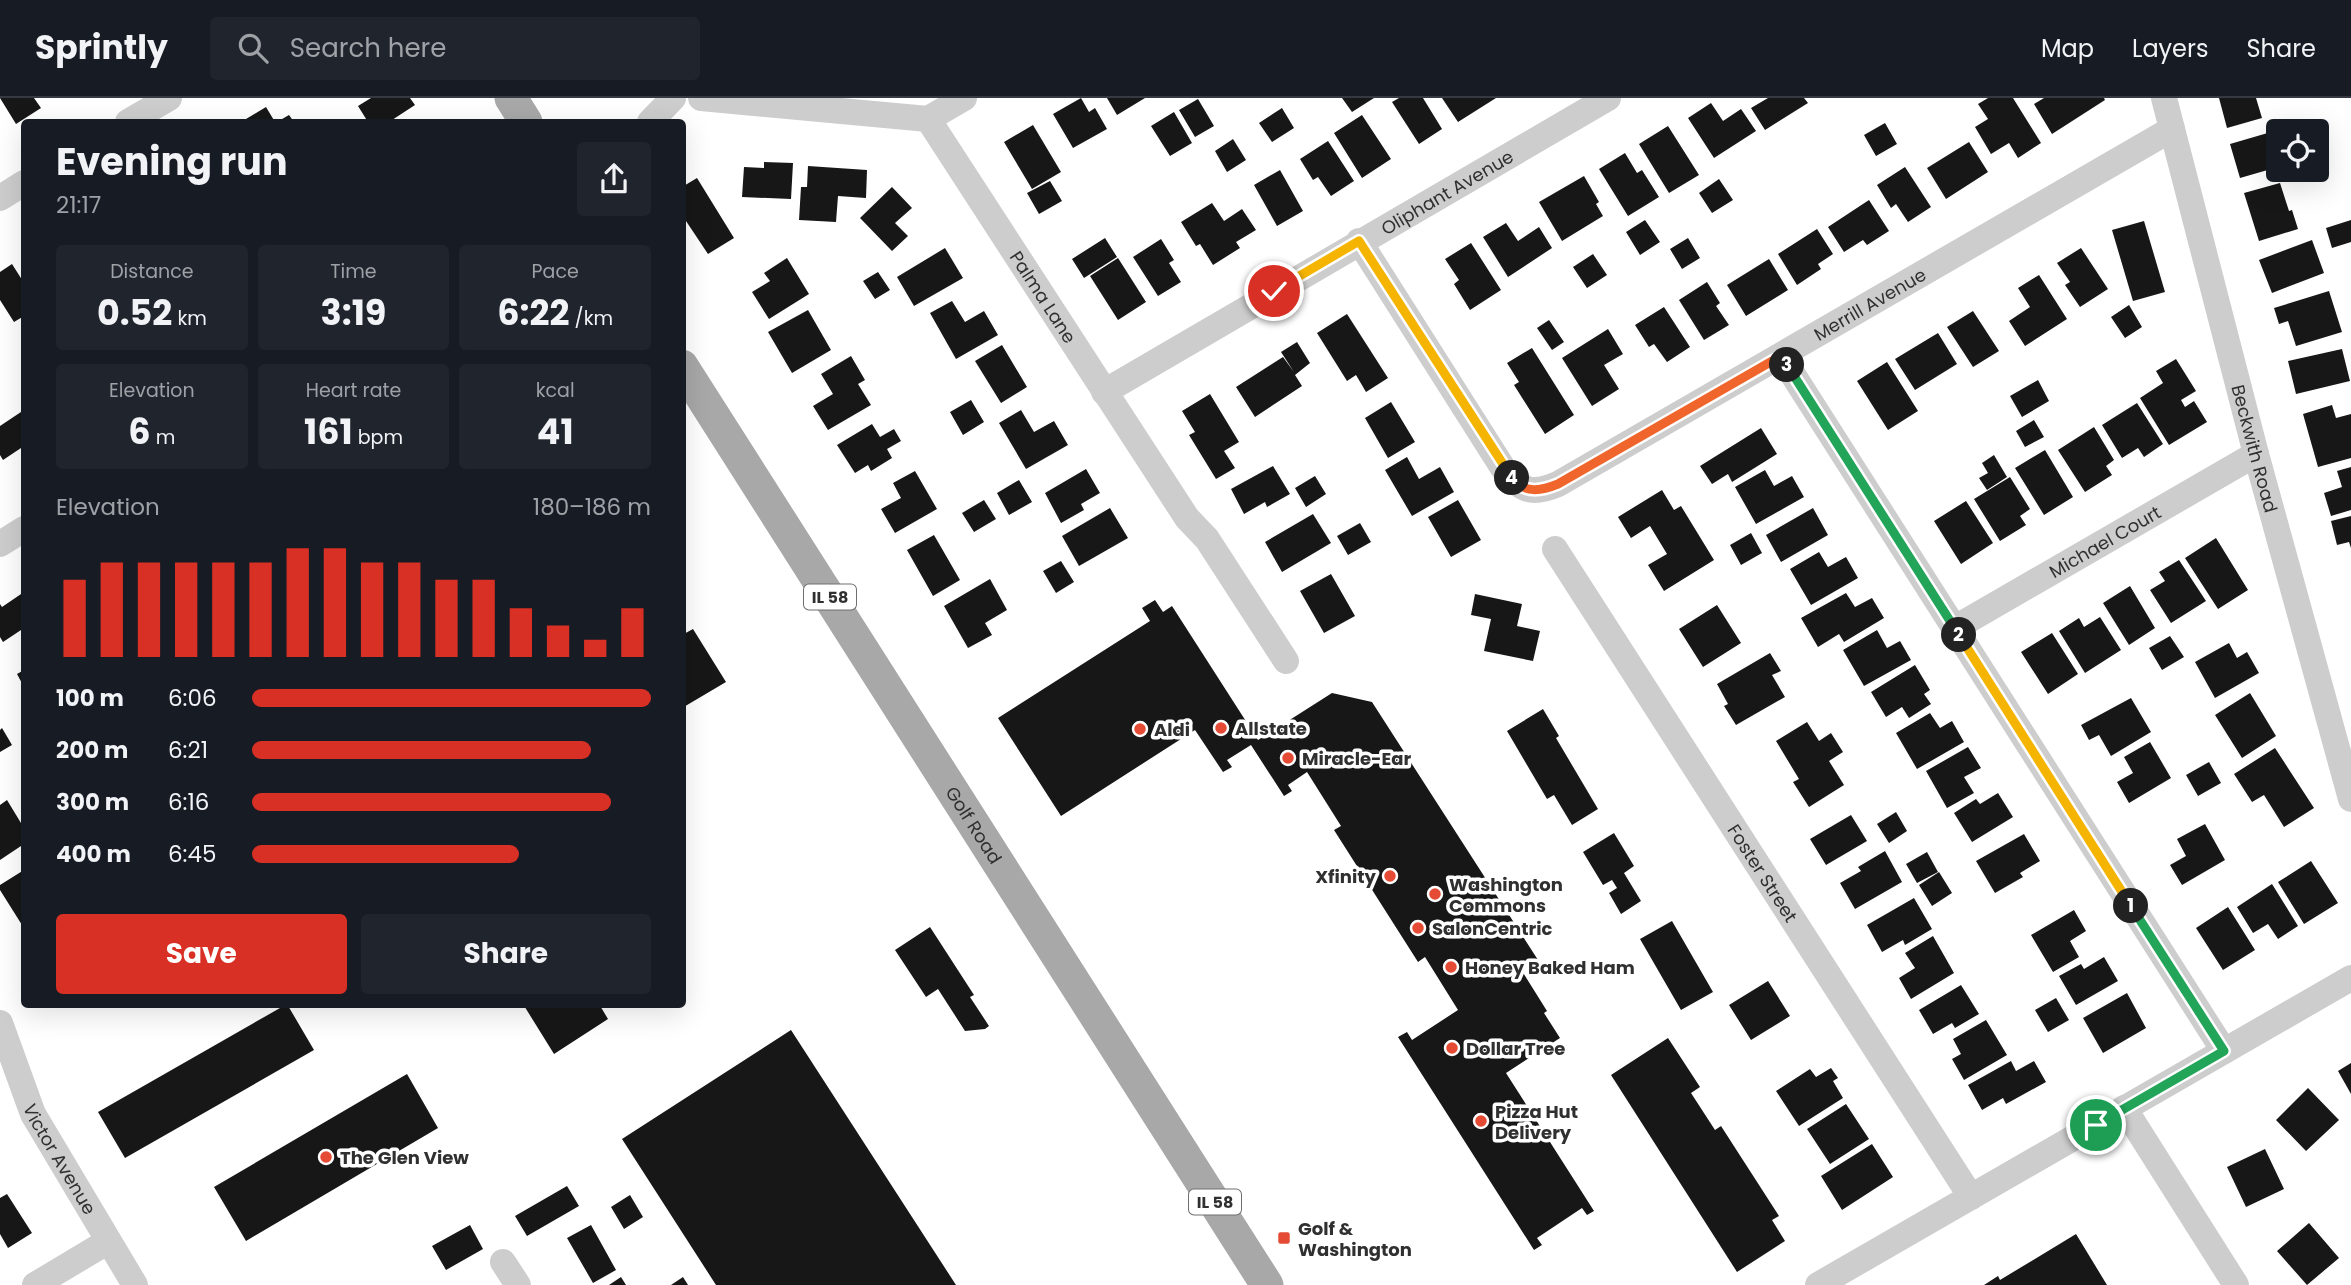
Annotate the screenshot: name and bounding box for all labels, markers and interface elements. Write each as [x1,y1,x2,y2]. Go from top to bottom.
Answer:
search box [210,17,700,80]
text: Sprintly [35,24,168,71]
icon: search [234,29,272,67]
text: Search here [290,30,446,66]
text: Map [2041,32,2094,65]
text: Layers [2132,32,2208,65]
text: Share [2246,32,2316,65]
map controls [2266,119,2329,182]
button: locate [2266,119,2329,182]
text: Evening run [56,135,288,188]
button: share [577,142,651,216]
street label: Oliphant Avenue [1376,144,1518,240]
text: 21:17 [56,189,101,221]
street label: Palma Lane [1004,246,1083,348]
text: Distance [110,258,193,285]
text: Time [330,258,377,285]
text: Pace [532,258,579,285]
pin [1244,261,1304,321]
street label: Merrill Avenue [1809,261,1930,346]
icon: check [1255,272,1293,310]
text: 0.52 [97,288,172,337]
text: 3:19 [321,288,386,337]
text: 6:22 [497,288,570,337]
text: km [172,305,207,332]
text: /km [570,305,613,332]
pin: 3 [1770,348,1804,382]
text: 3 [1781,351,1792,378]
text: Elevation [109,377,195,404]
text: Heart rate [306,377,401,404]
text: kcal [536,377,575,404]
street label: Beckwith Road [2226,382,2284,515]
text: 6 [128,407,151,456]
text: 161 [304,407,353,456]
text: 41 [537,407,574,456]
text: m [151,424,175,451]
text: bpm [353,424,403,451]
pin: 4 [1494,460,1530,496]
text: 4 [1505,464,1518,491]
text: Elevation [56,491,160,523]
text: 180–186 m [533,491,651,523]
street label: Michael Court [2044,499,2165,584]
road number: IL 58 [804,584,856,610]
pin: 2 [1941,618,1976,652]
text: 2 [1953,621,1964,648]
text: 100 m [56,682,124,714]
text: 6:06 [168,682,217,714]
place label: Allstate [1235,716,1307,741]
place label: Aldi [1154,717,1190,742]
marker: Allstate [1213,720,1229,736]
marker: Aldi [1132,721,1148,737]
text: 200 m [56,734,128,766]
text: 6:21 [168,734,208,766]
place label: Miracle-Ear [1302,746,1411,771]
marker: Miracle-Ear [1280,750,1296,766]
street label: Golf Road [940,781,1008,869]
text: 300 m [56,786,129,818]
text: 6:16 [168,786,209,818]
street label: Foster Street [1722,819,1804,927]
text: 400 m [56,838,131,870]
text: 6:45 [168,838,216,870]
place label: Xfinity [1315,864,1377,889]
marker: Xfinity [1382,868,1398,884]
place label: Washington Commons [1449,872,1563,918]
marker: Washington Commons [1427,886,1443,902]
pin: 1 [2114,888,2148,924]
text: 1 [2127,892,2134,919]
button: Save [56,914,347,994]
button: Share [361,914,651,994]
place label: SalonCentric [1432,916,1552,941]
marker: SalonCentric [1410,920,1426,936]
place label: Honey Baked Ham [1465,955,1635,980]
marker: Honey Baked Ham [1443,959,1459,975]
place label: Dollar Tree [1466,1036,1565,1061]
marker: Dollar Tree [1444,1040,1460,1056]
pin [2066,1095,2126,1155]
place label: Pizza Hut Delivery [1495,1099,1578,1145]
street label: Victor Avenue [18,1100,102,1219]
icon: arrive [2077,1106,2115,1144]
marker: Pizza Hut Delivery [1473,1113,1489,1129]
place label: The Glen View [340,1145,469,1170]
marker: The Glen View [318,1149,334,1165]
road number: IL 58 [1189,1190,1241,1214]
place label: Golf & Washington [1298,1216,1412,1262]
marker: Golf & Washington [1276,1230,1292,1246]

